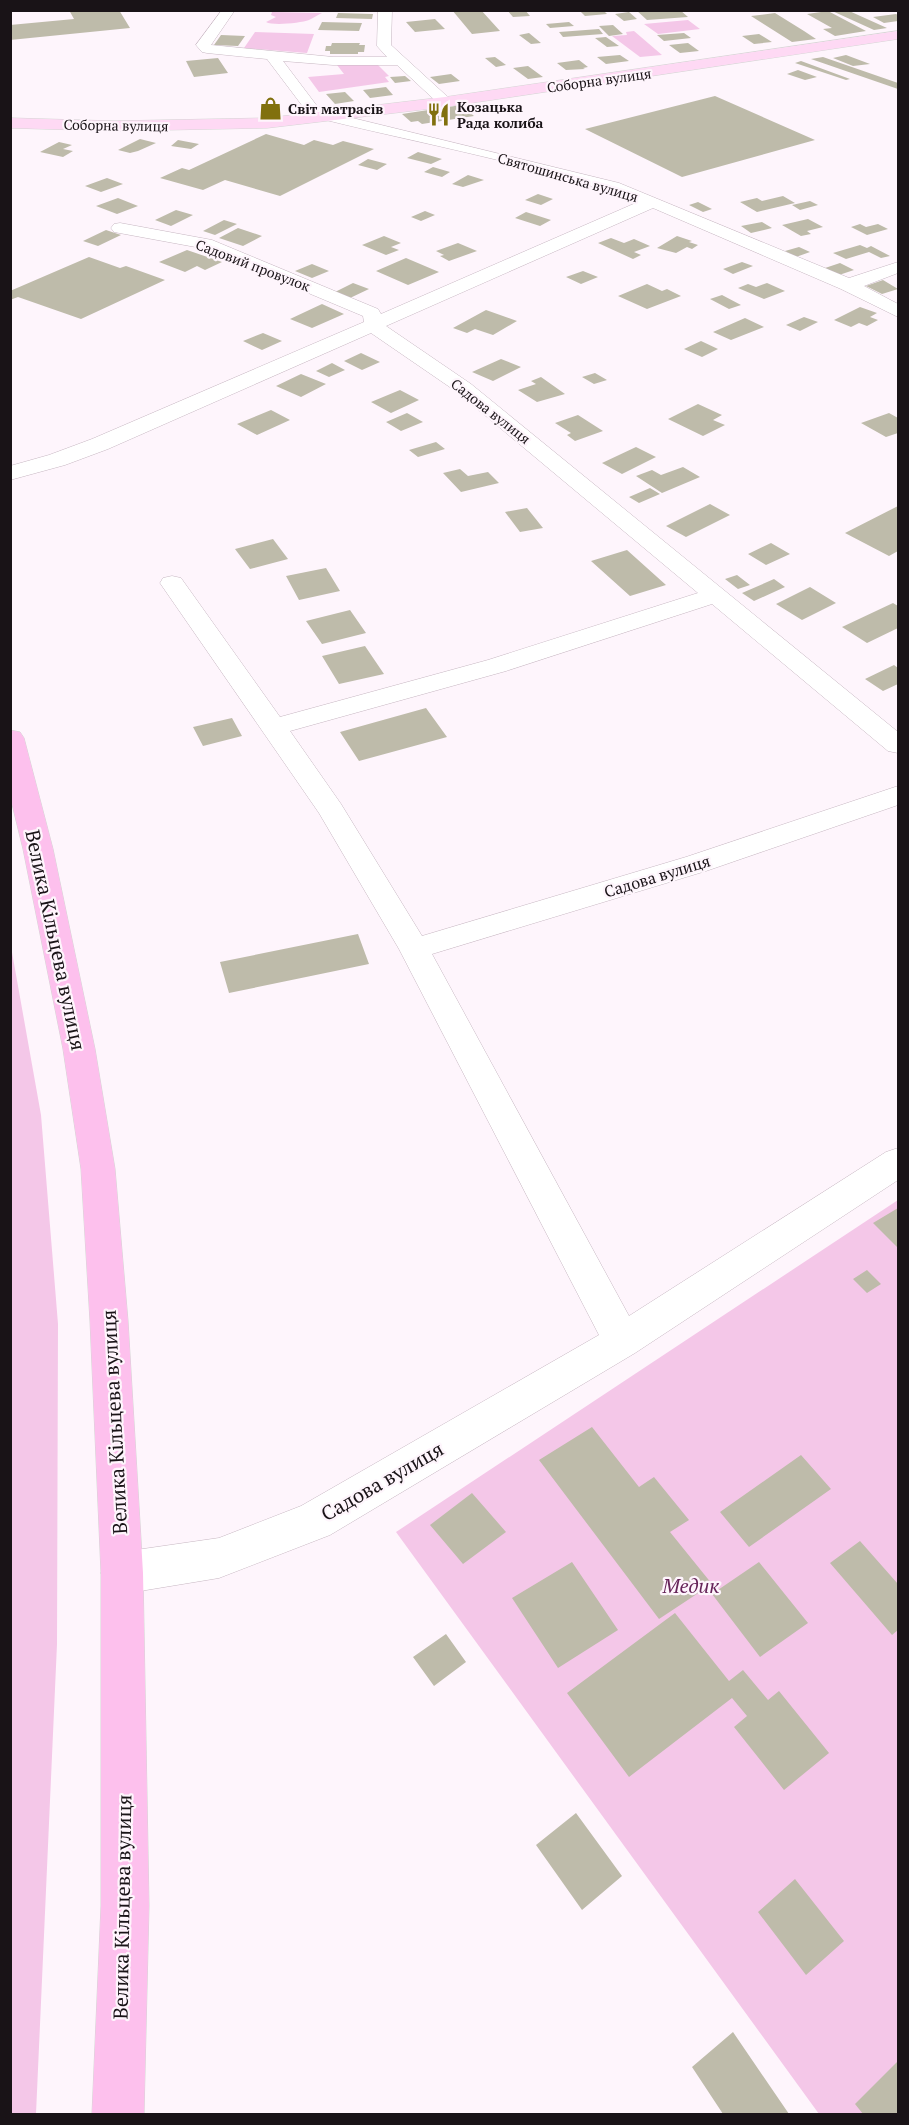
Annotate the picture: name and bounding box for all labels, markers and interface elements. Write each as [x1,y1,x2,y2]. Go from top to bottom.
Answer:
street label: Соборна вулиця [546,63,652,97]
shop icon: Світ матрасів [257,95,283,121]
place label: Козацька Рада колиба [457,97,544,132]
place label: Світ матрасів [288,99,383,118]
restaurant icon: Козацька Рада колиба [426,101,452,127]
street label: Соборна вулиця [63,115,169,135]
street label: Святошинська вулиця [496,148,640,206]
street label: Садовий провулок [193,234,313,296]
street label: Садова вулиця [447,374,535,448]
street label: Велика Кільцева вулиця [19,827,93,1053]
street label: Садова вулиця [601,849,713,903]
street label: Велика Кільцева вулиця [95,1309,133,1535]
street label: Садова вулиця [316,1435,448,1527]
park label: Медик [661,1572,720,1599]
street label: Велика Кільцева вулиця [107,1794,137,2020]

